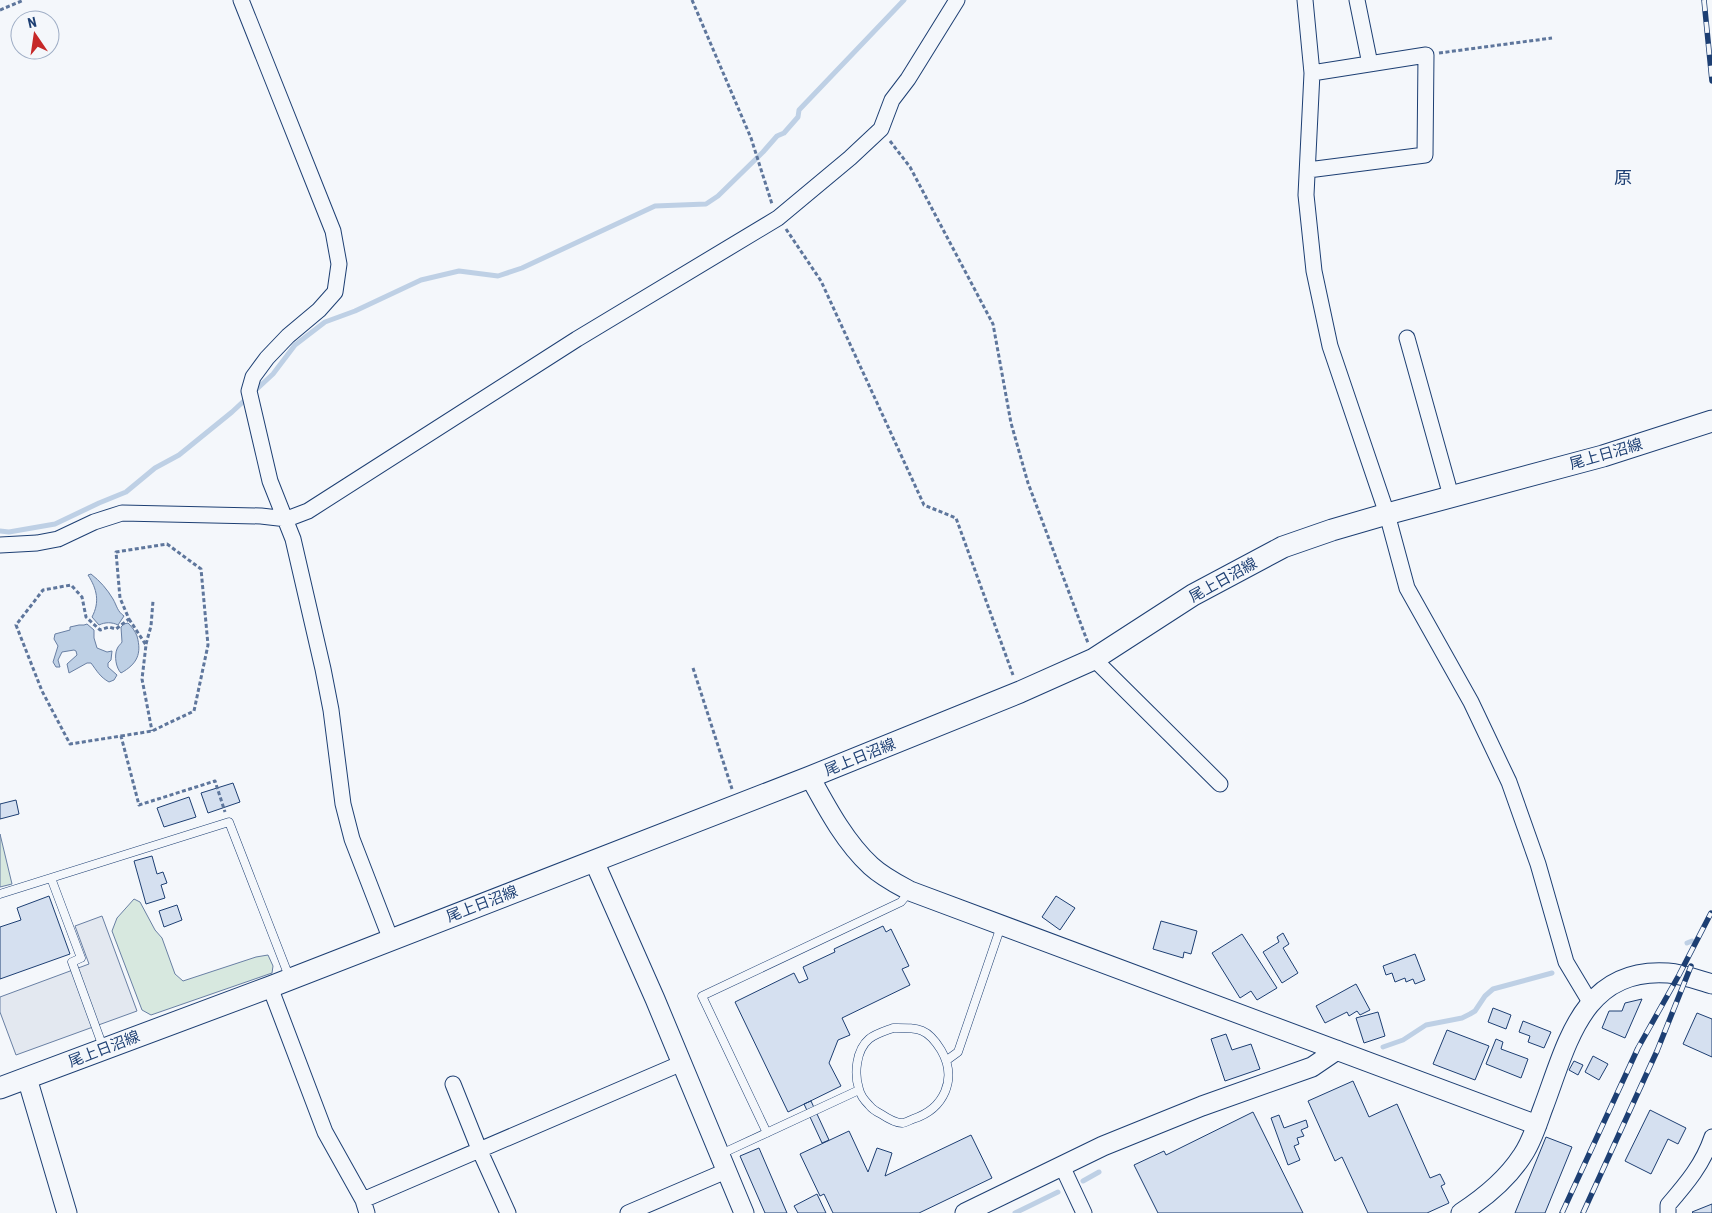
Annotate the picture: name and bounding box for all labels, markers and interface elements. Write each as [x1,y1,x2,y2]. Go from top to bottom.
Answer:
north arrow [10,10,60,60]
text: N [26,14,38,31]
district label: 原 [1614,167,1632,188]
street label: 尾上日沼線 [1567,435,1645,473]
street label: 尾上日沼線 [1186,554,1260,606]
street label: 尾上日沼線 [822,735,898,779]
street label: 尾上日沼線 [444,882,520,926]
street label: 尾上日沼線 [66,1027,142,1071]

